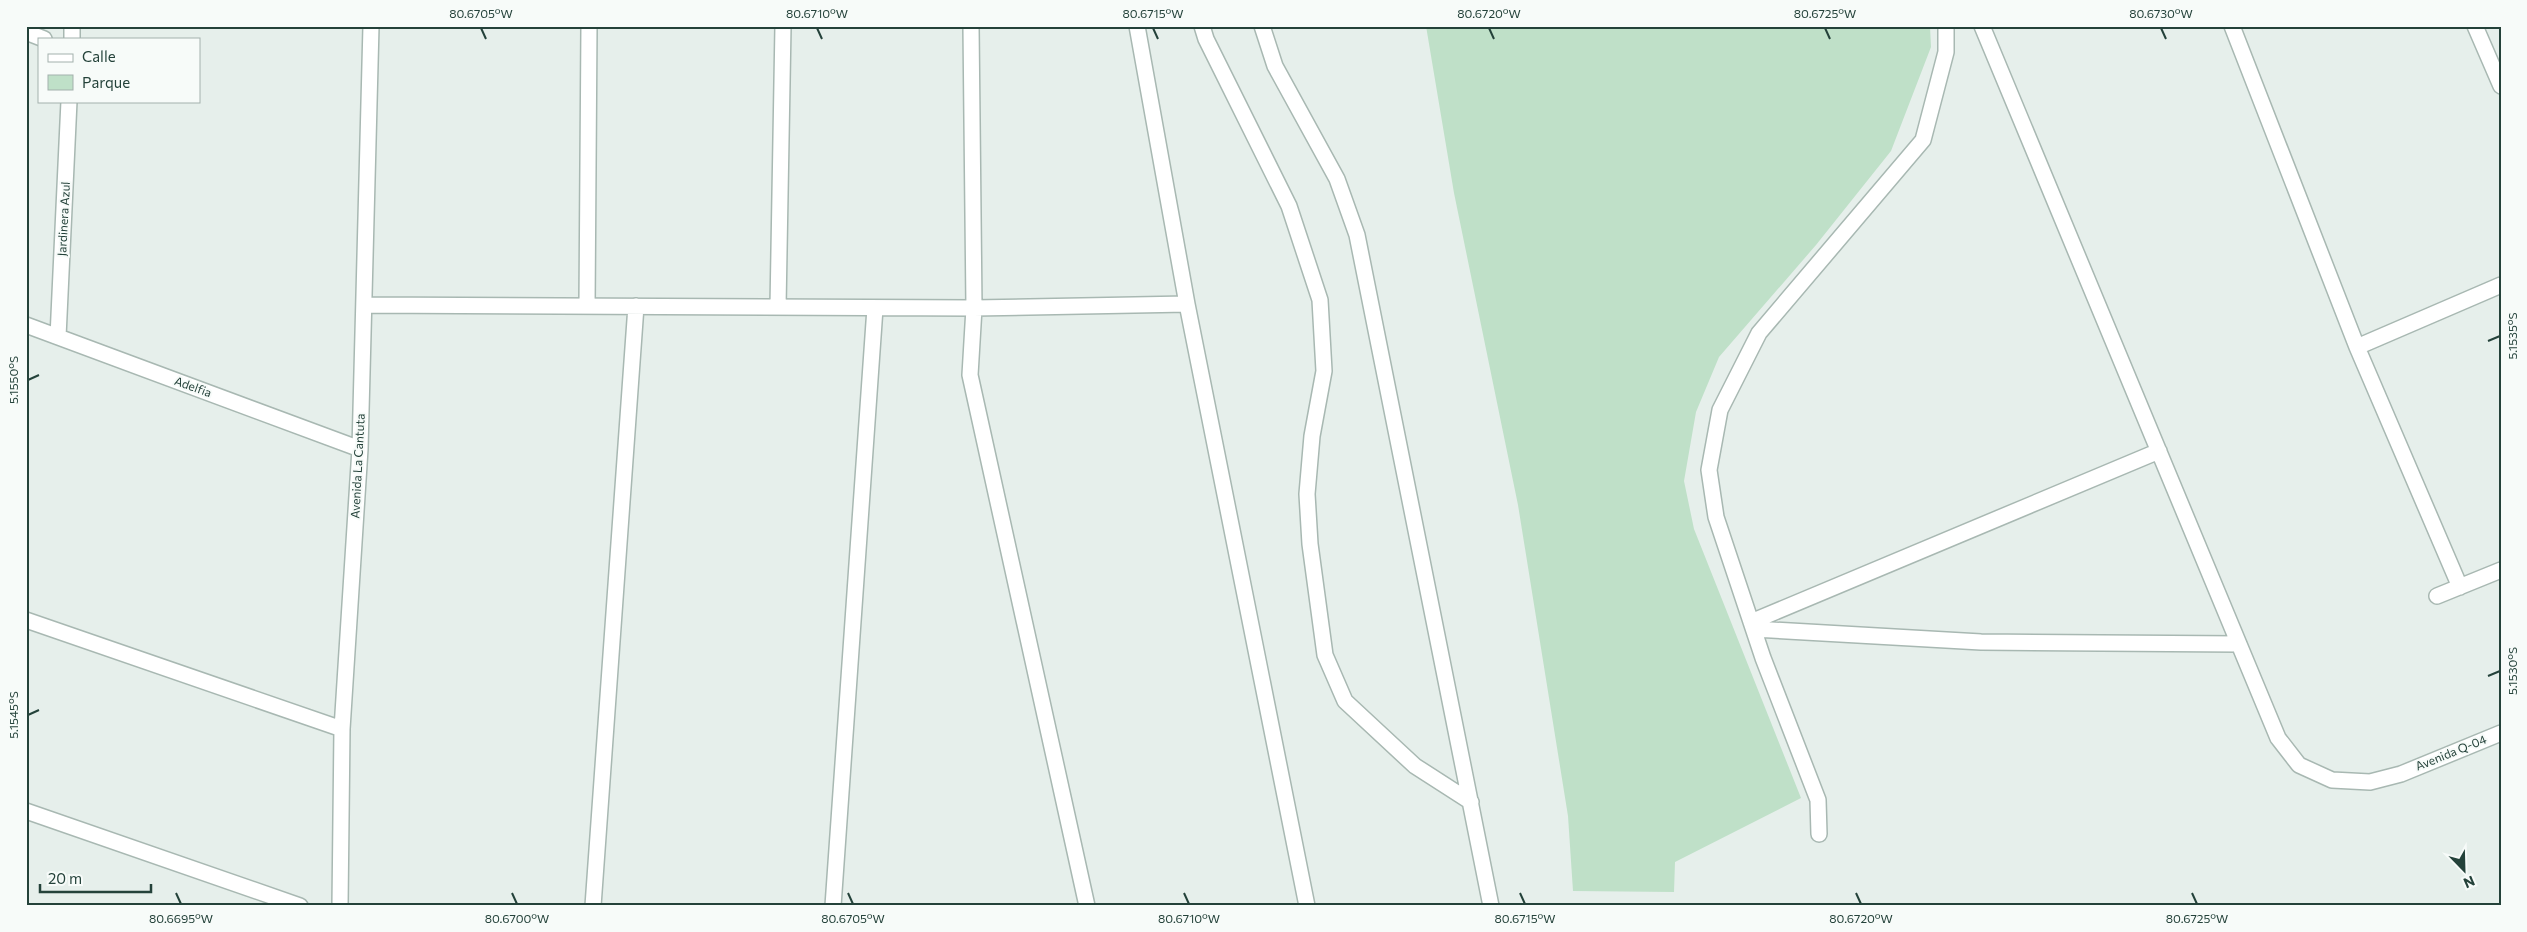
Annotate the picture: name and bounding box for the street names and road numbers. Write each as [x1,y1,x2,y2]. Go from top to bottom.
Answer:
street label: Jardinera Azul [54,181,73,257]
street label: Adelfia [173,373,214,399]
street label: Avenida La Cantuta [347,413,367,519]
street label: Avenida Q-04 [2413,731,2488,773]

